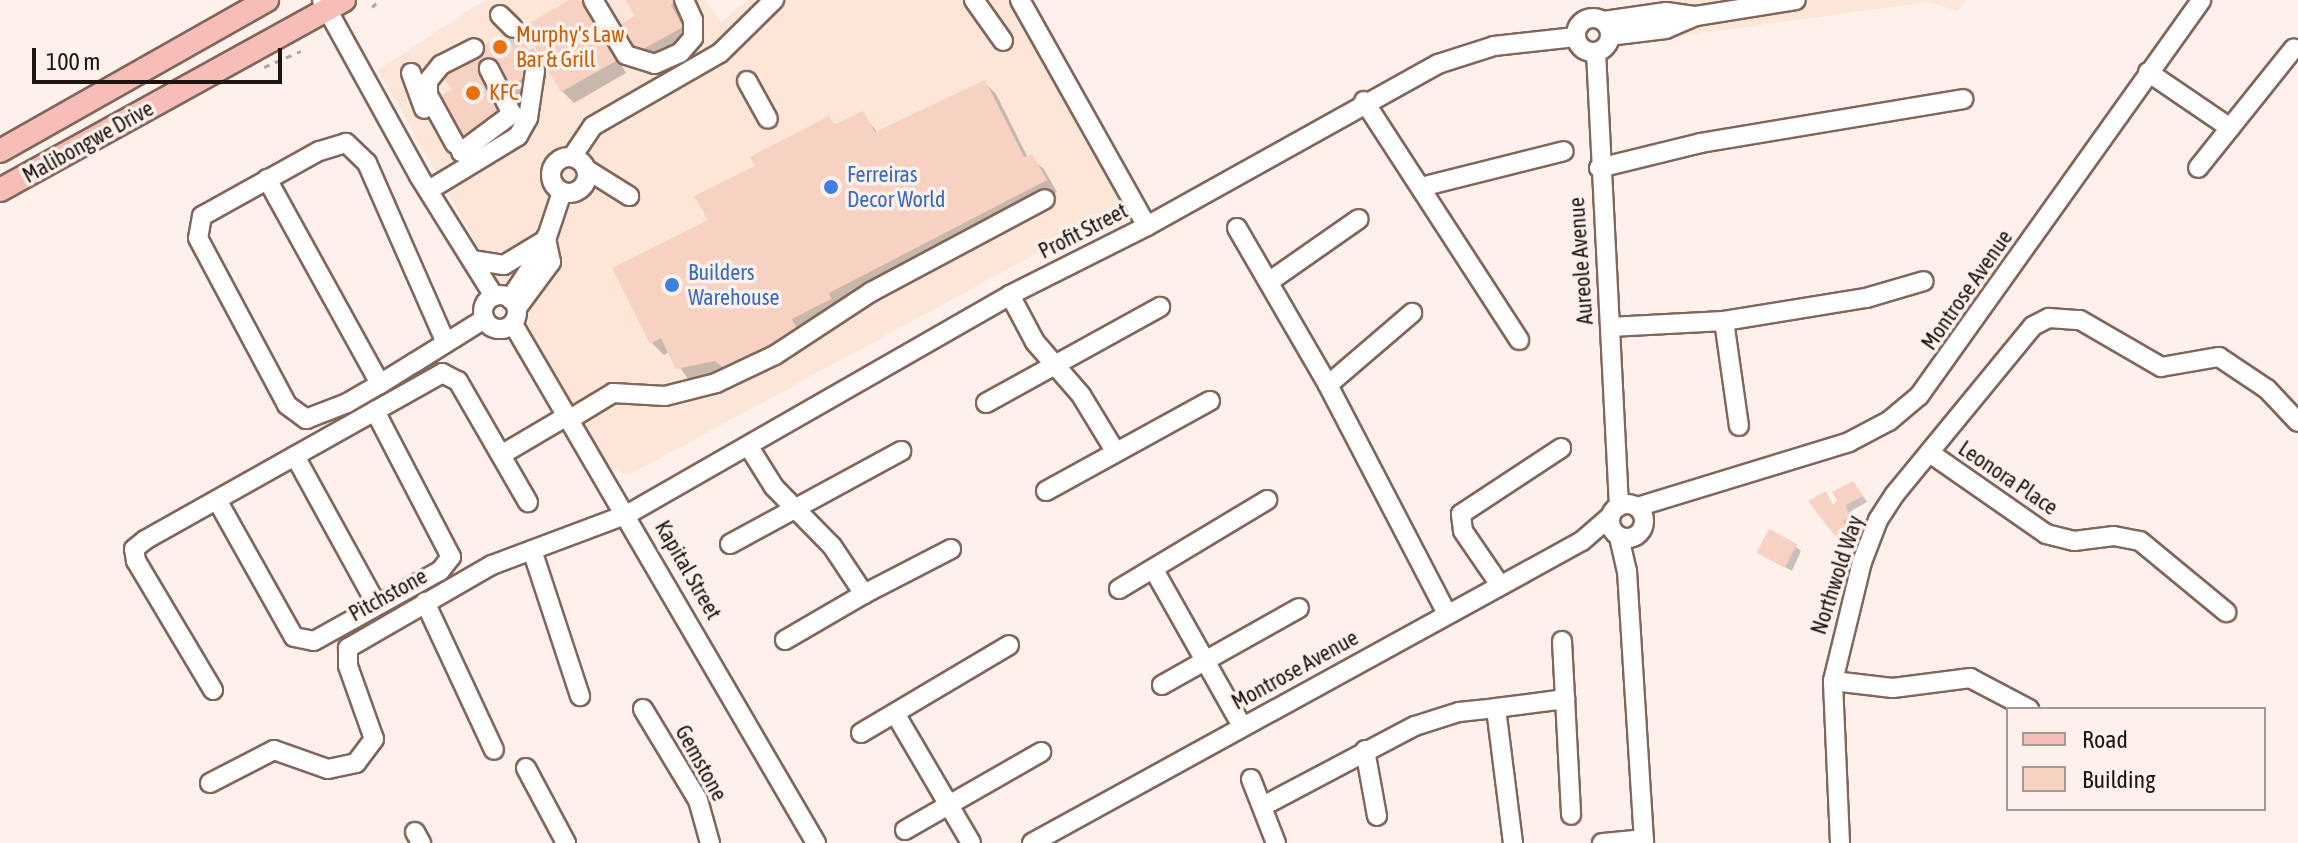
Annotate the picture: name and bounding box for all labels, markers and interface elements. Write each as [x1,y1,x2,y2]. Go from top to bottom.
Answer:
place label: Murphy's Law Bar & Grill [516,21,624,72]
scale bar [36,32,286,82]
marker: Murphy's Law Bar & Grill [491,38,509,56]
text: 100 m [46,48,100,75]
place label: KFC [489,80,519,106]
marker: KFC [464,84,482,102]
street label: Malibongwe Drive [18,95,158,189]
place label: Ferreiras Decor World [847,161,945,212]
marker: Ferreiras Decor World [822,178,840,196]
street label: Aureole Avenue [1563,196,1599,326]
street label: Profit Street [1034,197,1132,265]
street label: Montrose Avenue [1916,225,2018,355]
place label: Builders Warehouse [688,259,779,310]
marker: Builders Warehouse [663,276,681,294]
street label: Leonora Place [1953,435,2063,521]
street label: Northwold Way [1805,512,1869,638]
street label: Kapital Street [649,516,727,624]
street label: Pitchstone [344,563,432,627]
street label: Montrose Avenue [1227,624,1363,716]
legend [2006,707,2266,811]
street label: Gemstone [669,721,733,805]
text: Road [2082,726,2128,753]
text: Building [2082,766,2155,793]

